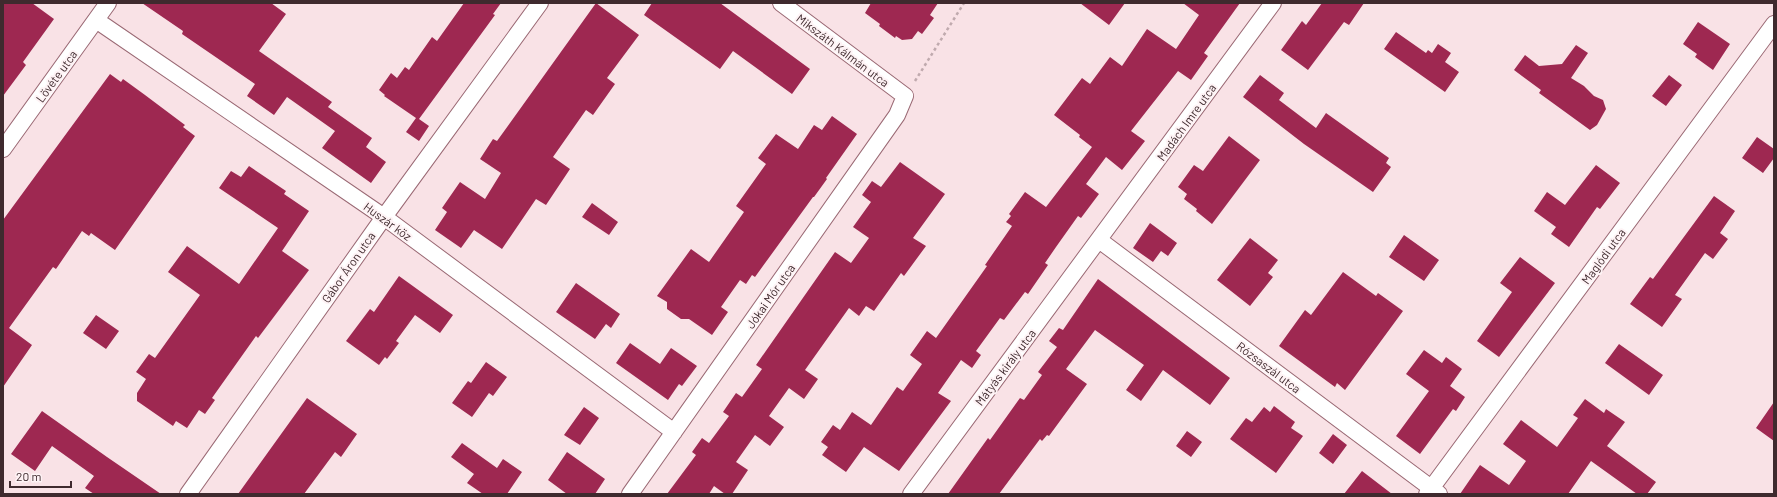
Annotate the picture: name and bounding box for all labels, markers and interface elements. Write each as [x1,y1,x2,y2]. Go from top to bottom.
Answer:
street label: Mikszáth Kálmán utca [794,11,892,89]
street label: Lövéte utca [32,47,80,105]
street label: Madách Imre utca [1153,81,1219,163]
street label: Huszár köz [361,199,415,243]
street label: Maglódi utca [1578,225,1628,287]
street label: Gábor Áron utca [318,229,378,305]
street label: Jókai Mór utca [743,261,797,331]
street label: Mátyás király utca [972,326,1038,408]
street label: Rózsaszál utca [1234,338,1304,396]
scale bar [10,463,71,489]
text: 20 m [16,469,42,483]

